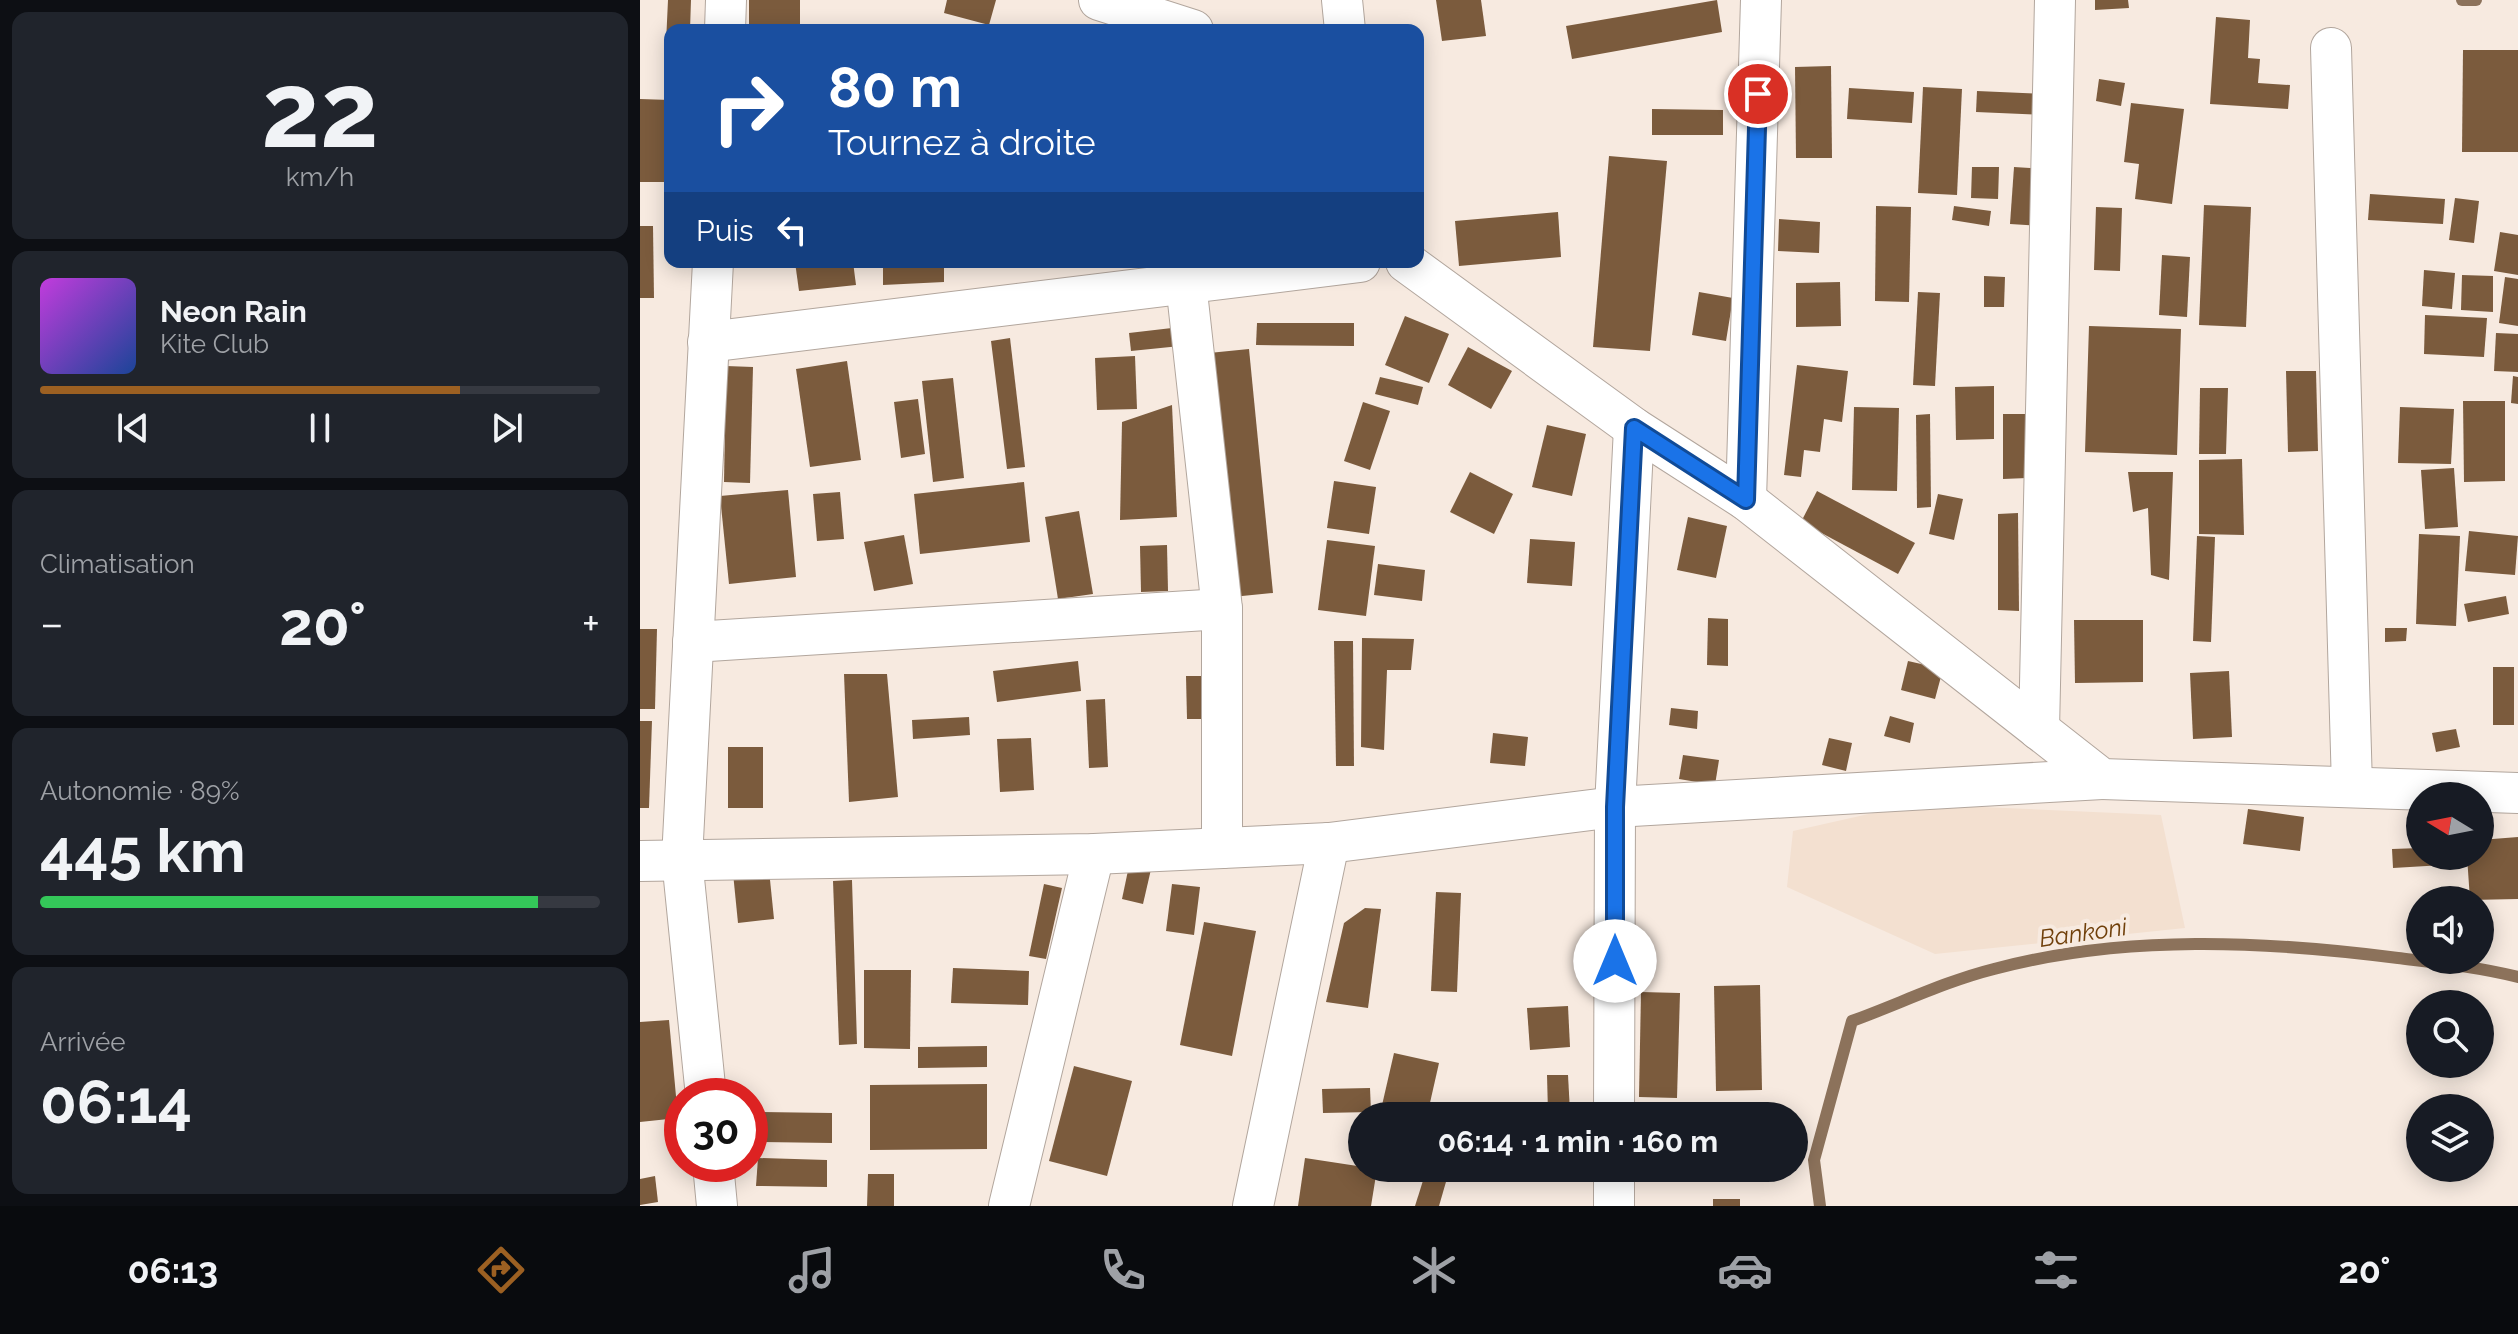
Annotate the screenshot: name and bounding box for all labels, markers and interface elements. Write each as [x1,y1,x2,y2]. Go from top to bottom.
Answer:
text: 22 [261,49,379,171]
text: 80 m [828,54,962,120]
icon: right [696,56,800,160]
pin [1724,60,1792,128]
icon: arrive [1736,72,1780,116]
text: Tournez à droite [828,121,1096,163]
text: km/h [286,162,354,192]
icon: left [770,208,814,252]
text: Puis [696,213,754,248]
text: Neon Rain [160,294,307,329]
text: Kite Club [160,329,269,359]
icon: previous [111,406,155,450]
icon: pause [298,406,342,450]
icon: next [485,406,529,450]
text: Climatisation [40,549,195,579]
text: 20° [279,589,366,659]
text: − [40,598,64,649]
text: + [582,598,600,649]
text: Autonomie · 89% [40,776,240,806]
north arrow [2406,782,2494,870]
map controls [2406,782,2494,1182]
text: 445 km [40,816,246,886]
button: sound [2406,886,2494,974]
water label: Bankoni [2037,912,2129,953]
position arrow [1573,919,1657,1003]
button: search [2406,990,2494,1078]
text: Arrivée [40,1027,125,1057]
text: 06:14 [40,1067,192,1137]
speed limit sign: 30 [664,1078,768,1182]
button: layers [2406,1094,2494,1182]
text: 06:14 · 1 min · 160 m [1438,1124,1718,1159]
icon: directions [473,1242,529,1298]
icon: music [784,1242,840,1298]
icon: phone [1095,1242,1151,1298]
icon: climate [1406,1242,1462,1298]
icon: car [1717,1242,1773,1298]
icon: filters [2028,1242,2084,1298]
text: 06:13 [127,1249,218,1291]
text: 20° [2338,1249,2391,1291]

